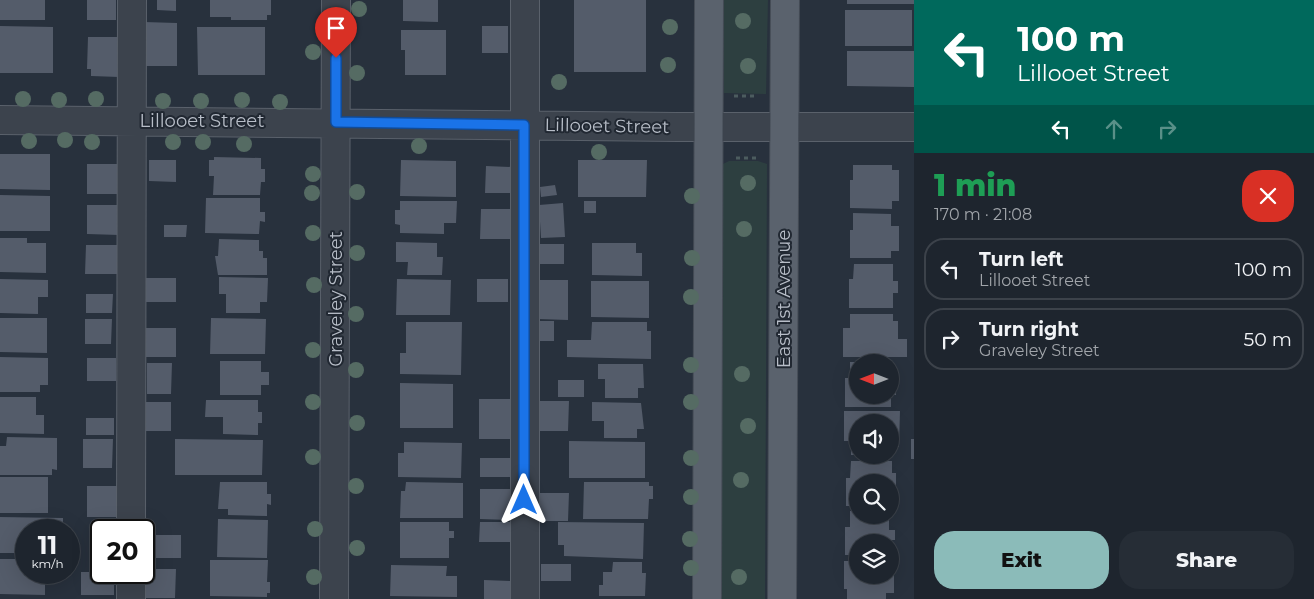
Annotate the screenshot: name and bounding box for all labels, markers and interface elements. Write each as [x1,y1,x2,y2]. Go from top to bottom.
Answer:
pin [315,7,357,58]
icon: arrive [322,14,350,42]
text: 100 m [1017,17,1125,60]
icon: left [934,20,999,85]
text: Lillooet Street [1017,60,1170,87]
street label: Lillooet Street [139,110,265,132]
street label: Lillooet Street [544,114,670,138]
icon: left [1047,115,1075,143]
icon: ahead [1100,115,1128,143]
icon: right [1153,115,1181,143]
text: 1 min [934,167,1017,204]
button: close [1242,170,1294,222]
text: 170 m · 21:08 [934,205,1032,224]
street label: East 1st Avenue [773,230,795,368]
street label: Graveley Street [325,231,347,367]
text: Turn left [979,248,1064,271]
icon: left [936,255,964,283]
text: 100 m [1235,258,1292,281]
text: Lillooet Street [979,271,1090,290]
text: Turn right [979,318,1079,341]
icon: right [936,325,964,353]
text: 50 m [1244,328,1292,351]
text: Graveley Street [979,341,1100,360]
north arrow [849,354,899,404]
map controls [849,354,899,584]
button: sound [849,414,899,464]
position arrow [497,473,549,525]
button: search [849,474,899,524]
speed limit sign: 20 [90,519,155,584]
text: 11 [38,530,57,560]
button: Exit [934,531,1109,589]
button: Share [1119,531,1294,589]
button: layers [849,534,899,584]
text: km/h [31,556,64,571]

